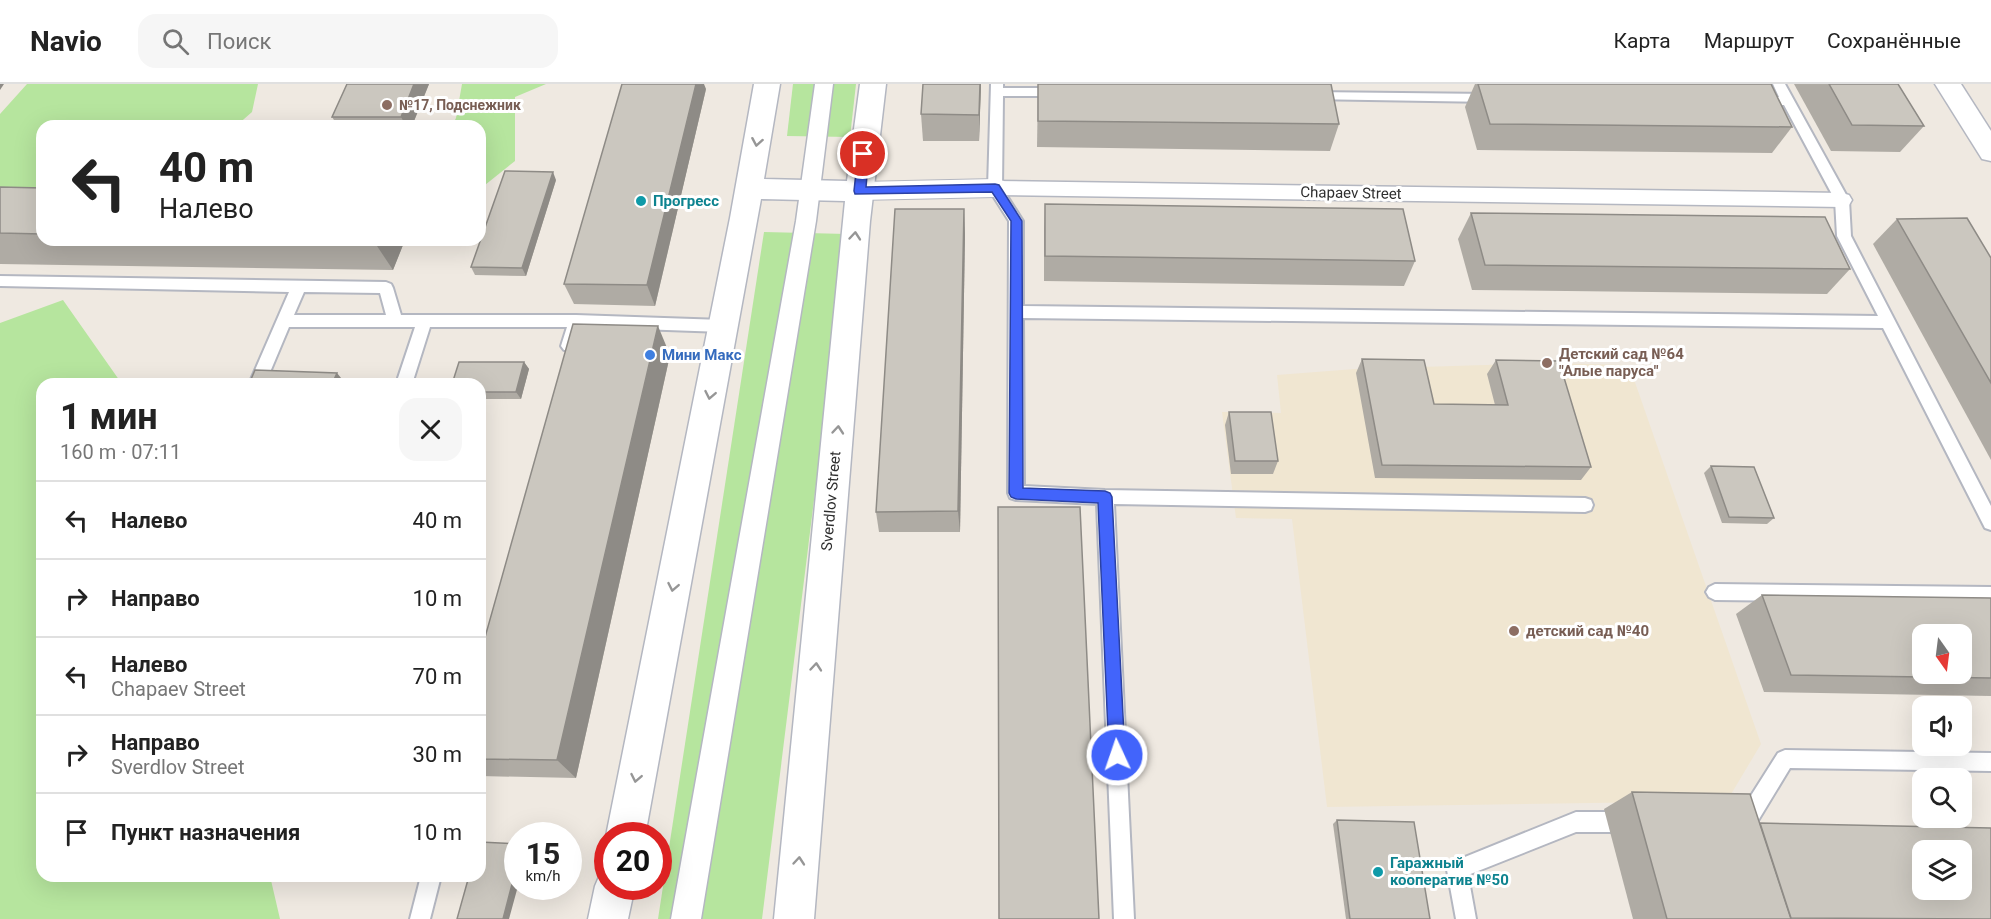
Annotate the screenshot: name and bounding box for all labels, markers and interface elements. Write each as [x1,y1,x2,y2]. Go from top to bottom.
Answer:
search box [138,14,558,68]
text: Navio [30,25,102,58]
icon: search [159,25,192,58]
text: Поиск [207,29,271,54]
text: Карта [1614,29,1671,53]
text: Маршрут [1704,29,1794,53]
text: Сохранённые [1827,29,1961,53]
place label: №17, Подснежник [399,97,521,113]
marker: №17, Подснежник [380,98,394,112]
pin [837,128,888,179]
one-way arrow [751,136,764,146]
icon: arrive [846,137,879,170]
text: 40 m [159,143,254,192]
icon: left [60,144,138,222]
street label: Chapaev Street [1300,183,1402,203]
place label: Прогресс [653,192,719,210]
text: Налево [159,193,254,225]
marker: Прогресс [634,194,648,208]
one-way arrow [848,232,861,241]
place label: Детский сад №64 "Алые паруса" [1559,345,1684,380]
place label: Мини Макс [662,346,742,364]
marker: Мини Макс [643,348,657,362]
marker: Детский сад №64 "Алые паруса" [1540,356,1554,370]
one-way arrow [704,390,717,400]
text: 1 мин [60,396,158,438]
button: close [399,398,462,461]
one-way arrow [831,426,844,435]
text: 160 m · 07:11 [60,440,181,464]
street label: Sverdlov Street [818,450,844,552]
icon: left [60,504,93,537]
text: Налево [111,508,188,533]
text: 40 m [413,508,462,533]
one-way arrow [667,581,680,591]
icon: right [60,582,93,615]
text: Направо [111,586,200,611]
text: 10 m [413,586,462,611]
place label: детский сад №40 [1526,622,1649,640]
marker: детский сад №40 [1507,624,1521,638]
north arrow [1912,624,1972,684]
map controls [1912,624,1972,900]
text: Налево [111,652,188,677]
icon: left [60,660,93,693]
one-way arrow [809,662,822,671]
text: 70 m [413,664,462,689]
text: Chapaev Street [111,677,246,701]
button: sound [1912,696,1972,756]
position arrow [1085,723,1149,787]
text: Направо [111,730,200,755]
icon: right [60,738,93,771]
text: 30 m [413,742,462,767]
text: Sverdlov Street [111,755,244,779]
button: search [1912,768,1972,828]
one-way arrow [630,773,643,783]
icon: arrive [60,816,93,849]
text: Пункт назначения [111,820,300,845]
text: 10 m [413,820,462,845]
speed limit sign: 20 [594,822,672,900]
text: 15 [526,836,560,871]
button: layers [1912,840,1972,900]
place label: Гаражный кооператив №50 [1390,854,1509,889]
one-way arrow [792,856,805,865]
marker: Гаражный кооператив №50 [1371,865,1385,879]
text: km/h [525,867,561,885]

